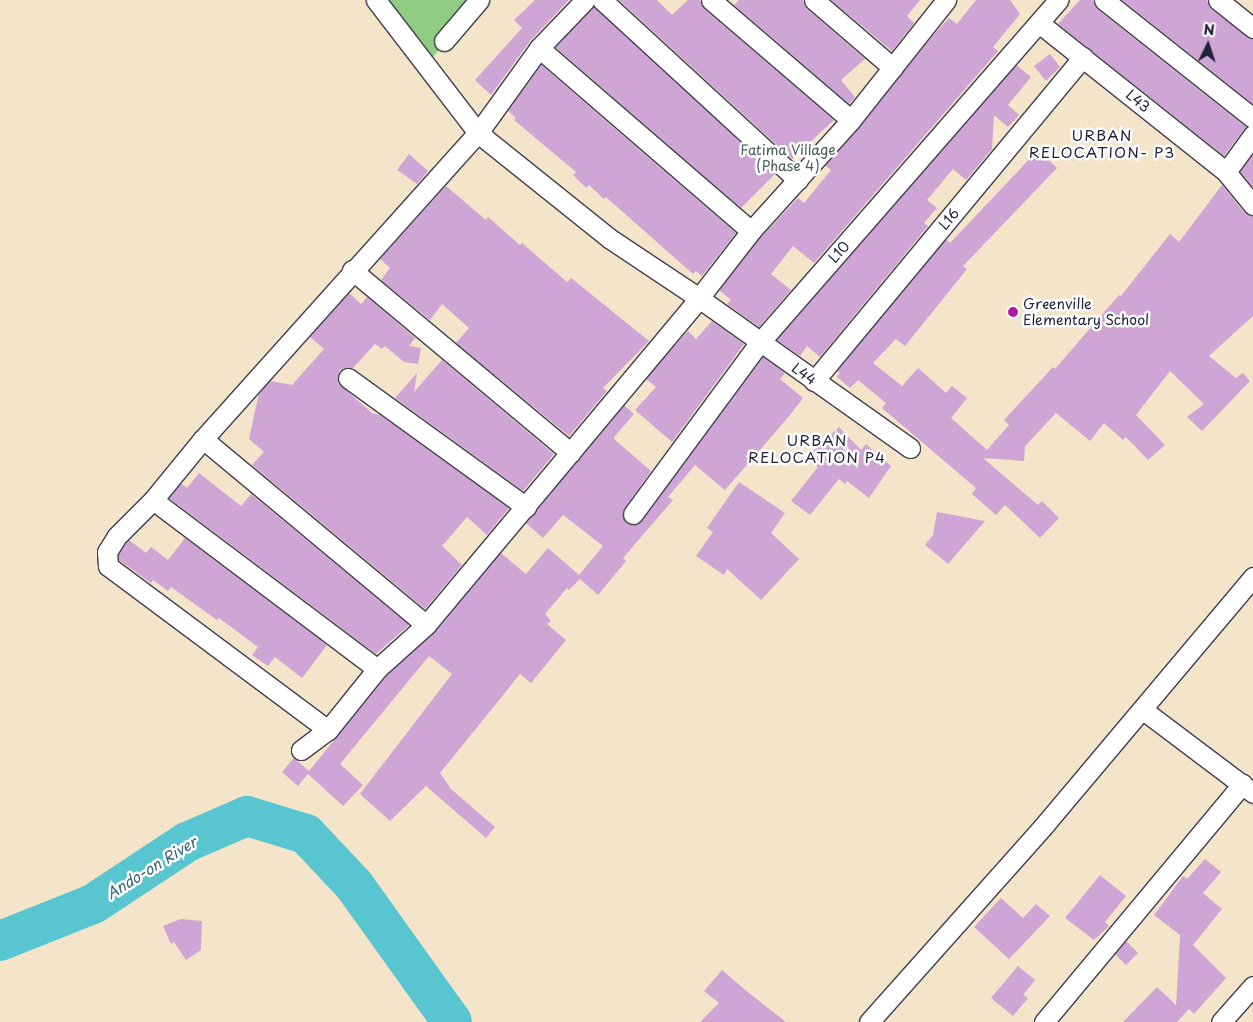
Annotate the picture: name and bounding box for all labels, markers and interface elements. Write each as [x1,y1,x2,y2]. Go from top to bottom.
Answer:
text: N [1203,19,1215,40]
north arrow [1183,20,1233,70]
street label: L43 [1123,86,1153,116]
district label: URBAN RELOCATION- P3 [1028,125,1176,160]
park label: Fatima Village (Phase 4) [740,142,836,174]
street label: L16 [935,205,963,233]
street label: L10 [825,238,853,266]
place label: Greenville Elementary School [1023,296,1149,328]
marker: Greenville Elementary School [1007,306,1019,318]
street label: L44 [788,359,820,389]
district label: URBAN RELOCATION P4 [747,430,887,465]
water label: Ando-on River [103,832,199,902]

